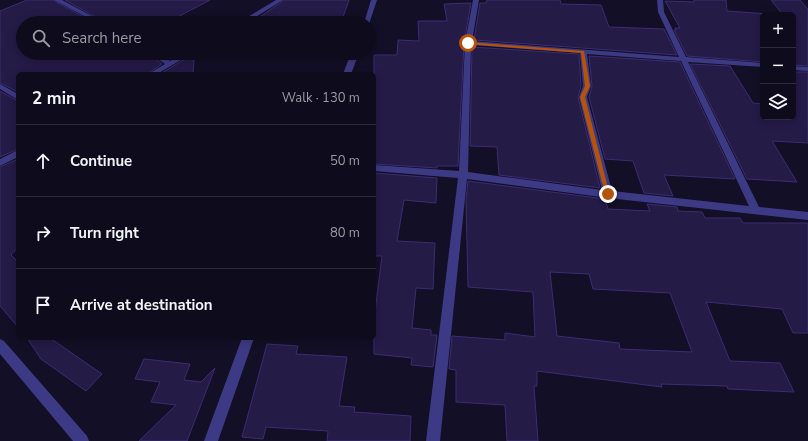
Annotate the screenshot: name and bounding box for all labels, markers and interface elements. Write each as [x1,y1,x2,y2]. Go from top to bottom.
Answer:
map controls [760,12,796,120]
button: + [760,12,796,48]
search box [16,16,376,60]
icon: search [30,27,52,49]
text: Search here [62,28,142,48]
route start [459,34,477,52]
button: − [760,48,796,84]
button: layers [760,84,796,120]
text: 2 min [32,87,76,110]
text: Walk · 130 m [282,89,360,107]
icon: ahead [32,150,54,172]
text: Continue [70,151,132,171]
text: 50 m [330,152,360,170]
route end [599,185,617,203]
icon: right [32,222,54,244]
text: Turn right [70,223,139,243]
text: 80 m [330,224,360,242]
icon: arrive [32,294,54,316]
text: Arrive at destination [70,295,213,315]

